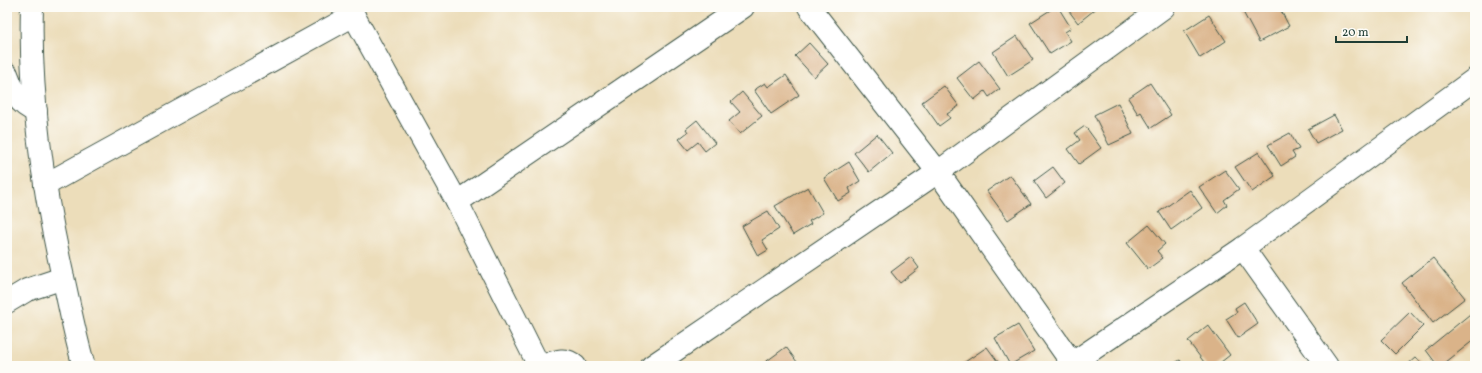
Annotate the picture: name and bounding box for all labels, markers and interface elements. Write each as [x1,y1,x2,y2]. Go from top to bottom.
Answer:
scale bar [1336,18,1407,44]
text: 20 m [1342,25,1369,41]

